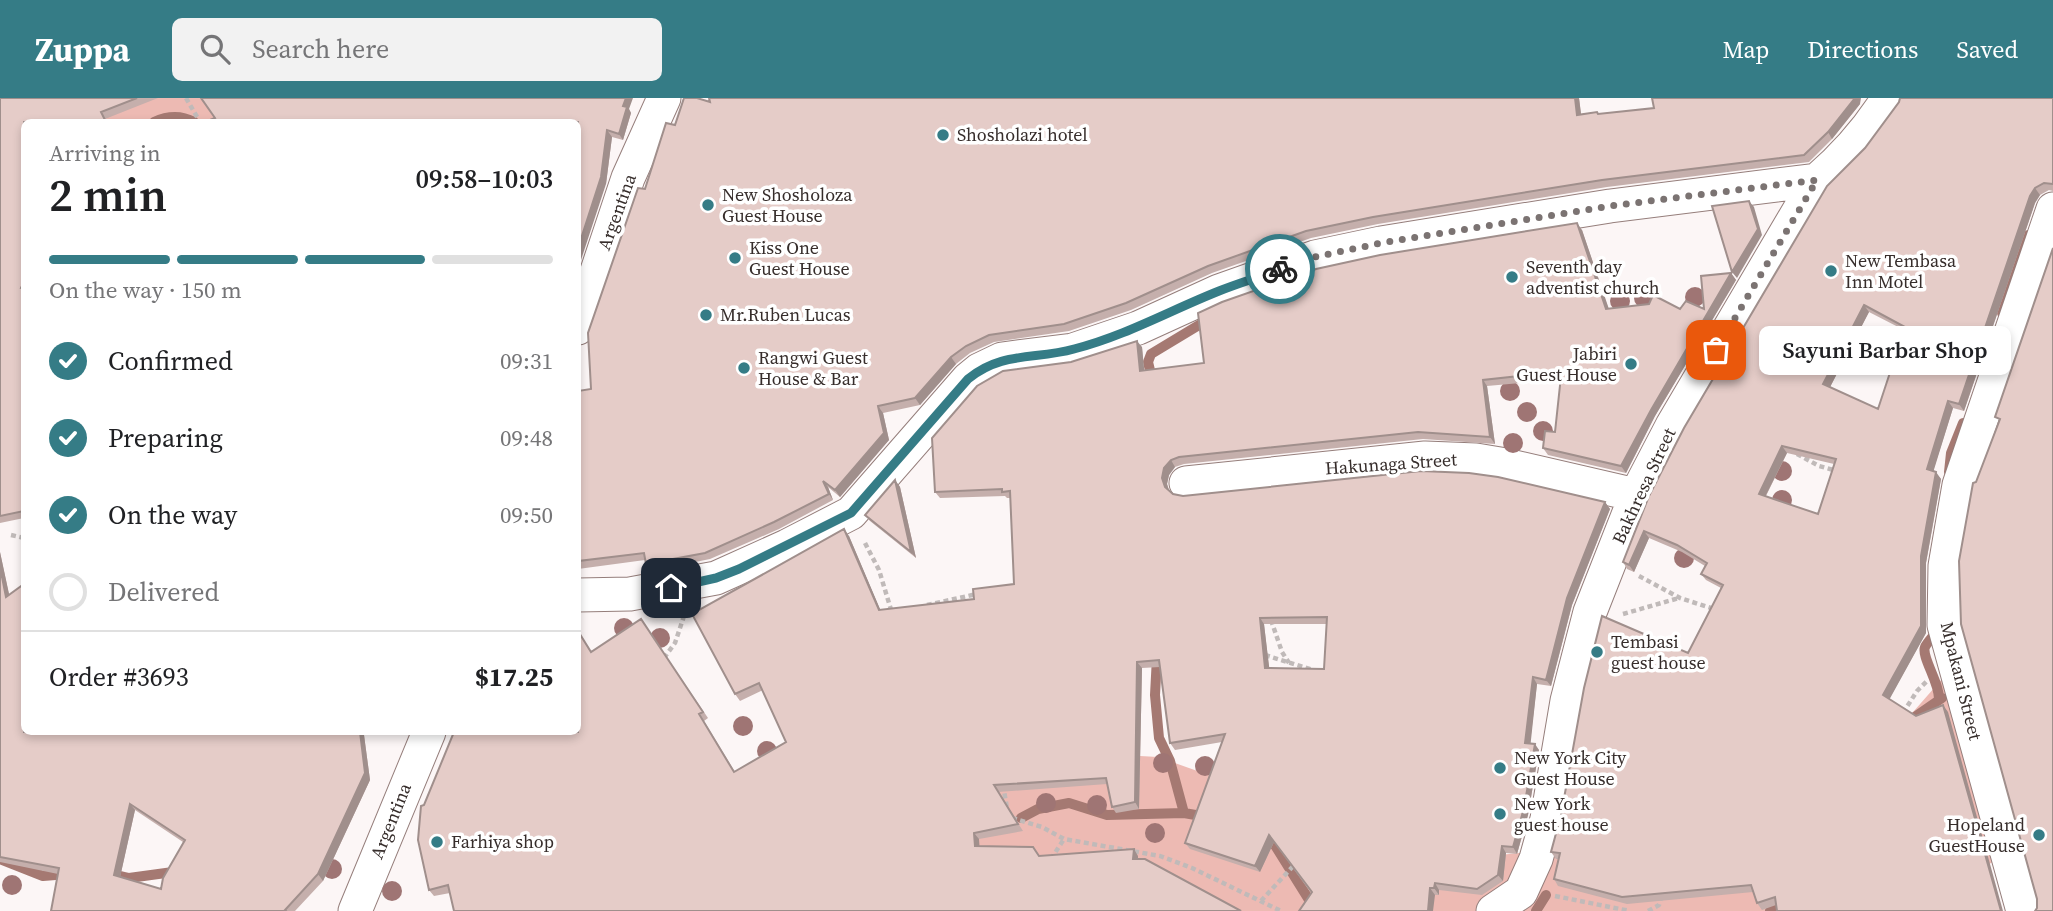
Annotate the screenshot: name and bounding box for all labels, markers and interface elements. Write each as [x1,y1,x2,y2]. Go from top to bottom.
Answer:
search box [172,18,662,81]
text: Zuppa [35,27,130,72]
icon: search [196,30,234,68]
text: Search here [252,31,389,67]
text: Map [1722,33,1769,66]
text: Directions [1807,33,1918,66]
text: Saved [1956,33,2018,66]
place label: Shosholazi hotel [957,122,1088,147]
marker: Shosholazi hotel [935,127,951,143]
text: Arriving in [49,137,161,169]
text: 09:58–10:03 [416,161,553,197]
text: 2 min [49,163,167,226]
street label: Argentina [591,169,642,254]
place label: New Shosholoza Guest House [722,182,853,228]
marker: New Shosholoza Guest House [700,197,716,213]
courier [1245,234,1315,304]
place label: Kiss One Guest House [749,235,850,281]
place label: New Tembasa Inn Motel [1845,248,1957,294]
marker: Kiss One Guest House [727,250,743,266]
icon: bike [1261,250,1299,288]
place label: Seventh day adventist church [1526,254,1660,300]
marker: New Tembasa Inn Motel [1823,263,1839,279]
marker: Seventh day adventist church [1504,269,1520,285]
text: On the way · 150 m [49,274,242,306]
place label: Mr.Ruben Lucas [720,302,851,327]
marker: Mr.Ruben Lucas [698,307,714,323]
pin [1686,320,1746,380]
callout: Sayuni Barbar Shop [1758,326,2010,374]
icon: bag [1697,331,1735,369]
text: Sayuni Barbar Shop [1783,334,1988,366]
place label: Jabiri Guest House [1516,341,1617,387]
icon: check [49,342,87,380]
text: Confirmed [108,343,233,379]
text: 09:31 [500,345,553,377]
place label: Rangwi Guest House & Bar [758,345,868,391]
marker: Jabiri Guest House [1623,356,1639,372]
marker: Rangwi Guest House & Bar [736,360,752,376]
icon: check [49,419,87,457]
text: Preparing [108,420,223,456]
text: 09:48 [500,422,553,454]
street label: Bakhresa Street [1606,424,1681,548]
street label: Hakunaga Street [1324,446,1458,481]
icon: check [49,496,87,534]
text: On the way [108,497,237,533]
text: 09:50 [500,499,553,531]
pin [641,558,701,618]
icon: home [652,569,690,607]
text: Delivered [108,574,219,610]
street label: Mpakani Street [1935,619,1988,743]
place label: Tembasi guest house [1611,629,1706,675]
marker: Tembasi guest house [1589,644,1605,660]
text: Order #3693 [49,659,189,695]
text: $17.25 [475,659,553,695]
place label: New York City Guest House [1514,745,1627,791]
marker: New York City Guest House [1492,760,1508,776]
street label: Argentina [364,778,417,862]
place label: New York guest house [1514,791,1609,837]
marker: New York guest house [1492,806,1508,822]
place label: Hopeland GuestHouse [1929,812,2025,858]
marker: Hopeland GuestHouse [2031,827,2047,843]
place label: Farhiya shop [451,829,554,854]
marker: Farhiya shop [429,834,445,850]

